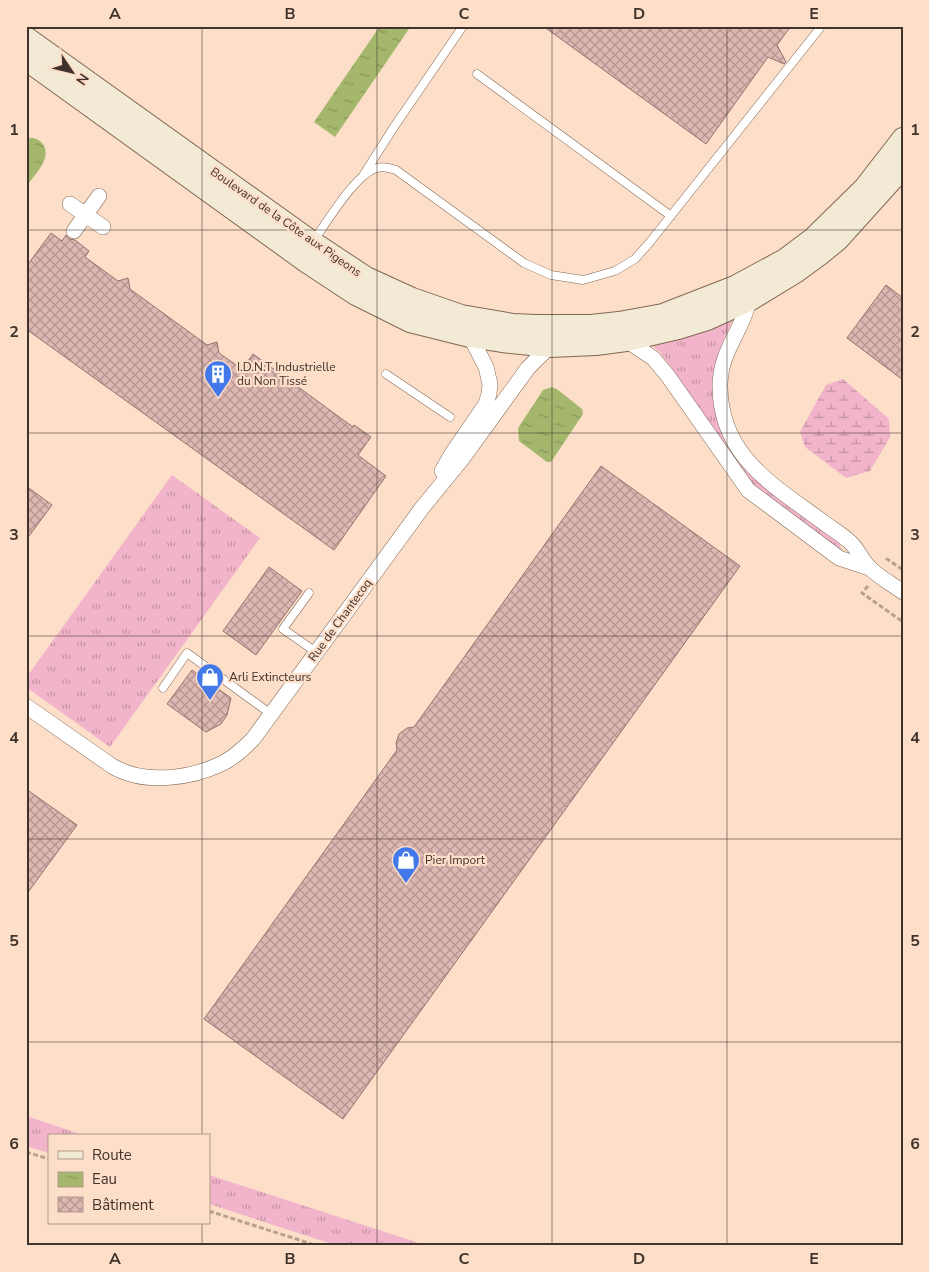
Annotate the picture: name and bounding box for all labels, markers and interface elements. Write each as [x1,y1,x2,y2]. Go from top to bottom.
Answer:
text: A [109,3,121,25]
text: B [284,3,296,25]
text: C [459,3,470,25]
text: D [633,3,645,25]
text: E [809,3,819,25]
north arrow [48,48,98,98]
text: N [71,69,93,89]
text: 1 [9,119,19,141]
text: 1 [910,119,920,141]
street label: Boulevard de la Côte aux Pigeons [207,164,365,281]
text: 2 [9,321,19,343]
text: 2 [910,321,920,343]
building icon: I.D.N.T Industrielle du Non Tissé [203,359,233,398]
place label: I.D.N.T Industrielle du Non Tissé [237,359,336,389]
text: 3 [9,524,19,546]
text: 3 [910,524,920,546]
street label: Rue de Chantecoq [305,575,375,665]
shop icon: Arli Extincteurs [195,662,225,701]
place label: Arli Extincteurs [229,669,312,685]
text: 4 [9,727,19,749]
text: 4 [910,727,920,749]
shop icon: Pier Import [391,845,421,884]
place label: Pier Import [425,852,486,868]
text: 5 [9,930,19,952]
text: 5 [910,930,920,952]
text: 6 [9,1133,19,1155]
text: 6 [910,1133,920,1155]
legend [48,1134,210,1224]
text: Route [92,1145,132,1165]
text: Eau [92,1169,117,1189]
text: Bâtiment [92,1195,154,1215]
text: A [109,1248,121,1270]
text: B [284,1248,296,1270]
text: C [459,1248,470,1270]
text: D [633,1248,645,1270]
text: E [809,1248,819,1270]

